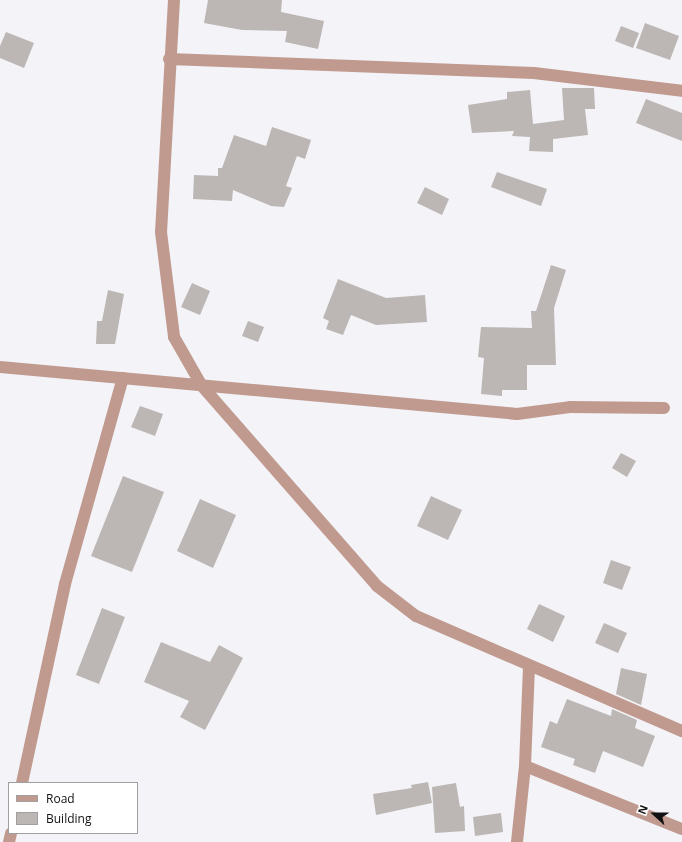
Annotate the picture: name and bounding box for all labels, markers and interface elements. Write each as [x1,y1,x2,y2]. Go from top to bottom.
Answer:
legend [8,782,138,834]
text: Road [46,790,75,807]
north arrow [634,794,674,834]
text: N [634,803,651,816]
text: Building [46,810,91,827]

